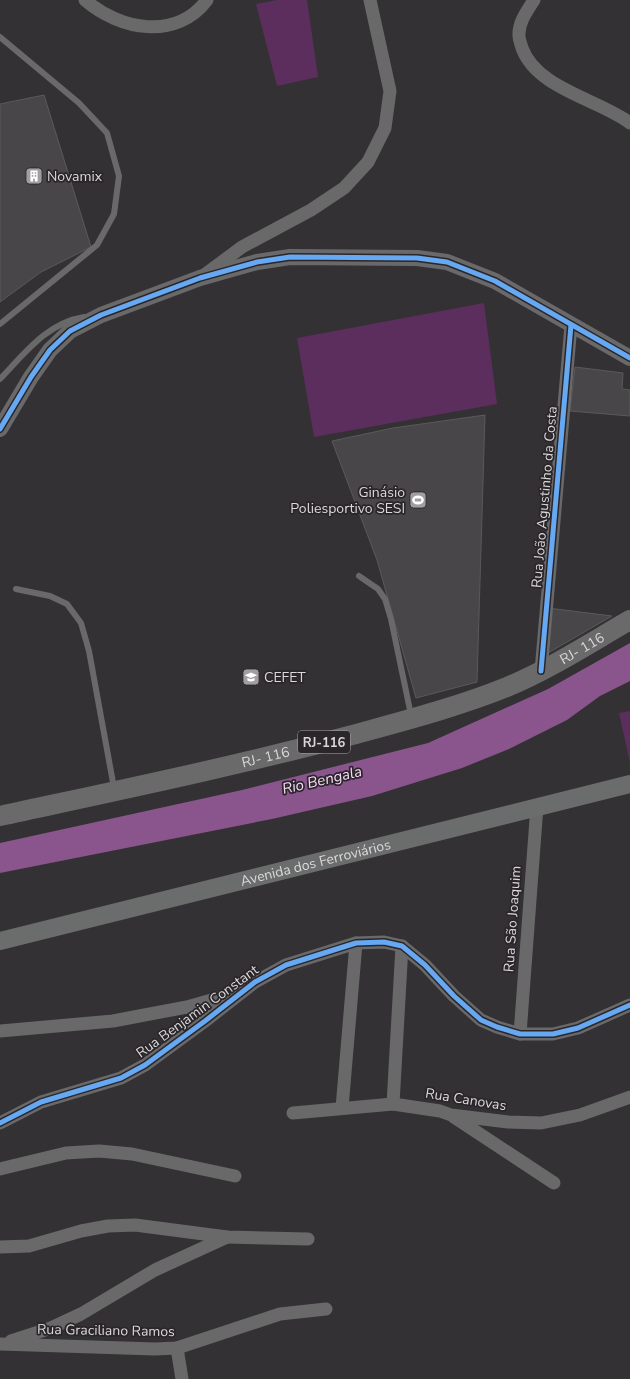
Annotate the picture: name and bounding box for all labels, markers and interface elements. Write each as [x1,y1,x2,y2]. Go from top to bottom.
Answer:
building icon: Novamix [24,166,44,186]
place label: Novamix [47,167,103,186]
street label: Rua João Agustinho da Costa [527,405,562,589]
place label: Ginásio Poliesportivo SESI [290,483,405,518]
sports icon: Ginásio Poliesportivo SESI [408,490,428,510]
street label: RJ- 116 [556,628,608,669]
school or university icon: CEFET [241,667,261,687]
place label: CEFET [264,668,306,687]
road number: RJ-116 [298,731,350,753]
street label: RJ- 116 [240,742,292,772]
water label: Rio Bengala [280,761,364,799]
street label: Avenida dos Ferroviários [238,835,393,891]
street label: Rua São Joaquim [499,865,526,973]
street label: Rua Benjamin Constant [132,960,262,1062]
street label: Rua Canovas [424,1084,508,1115]
street label: Rua Graciliano Ramos [37,1320,175,1341]

